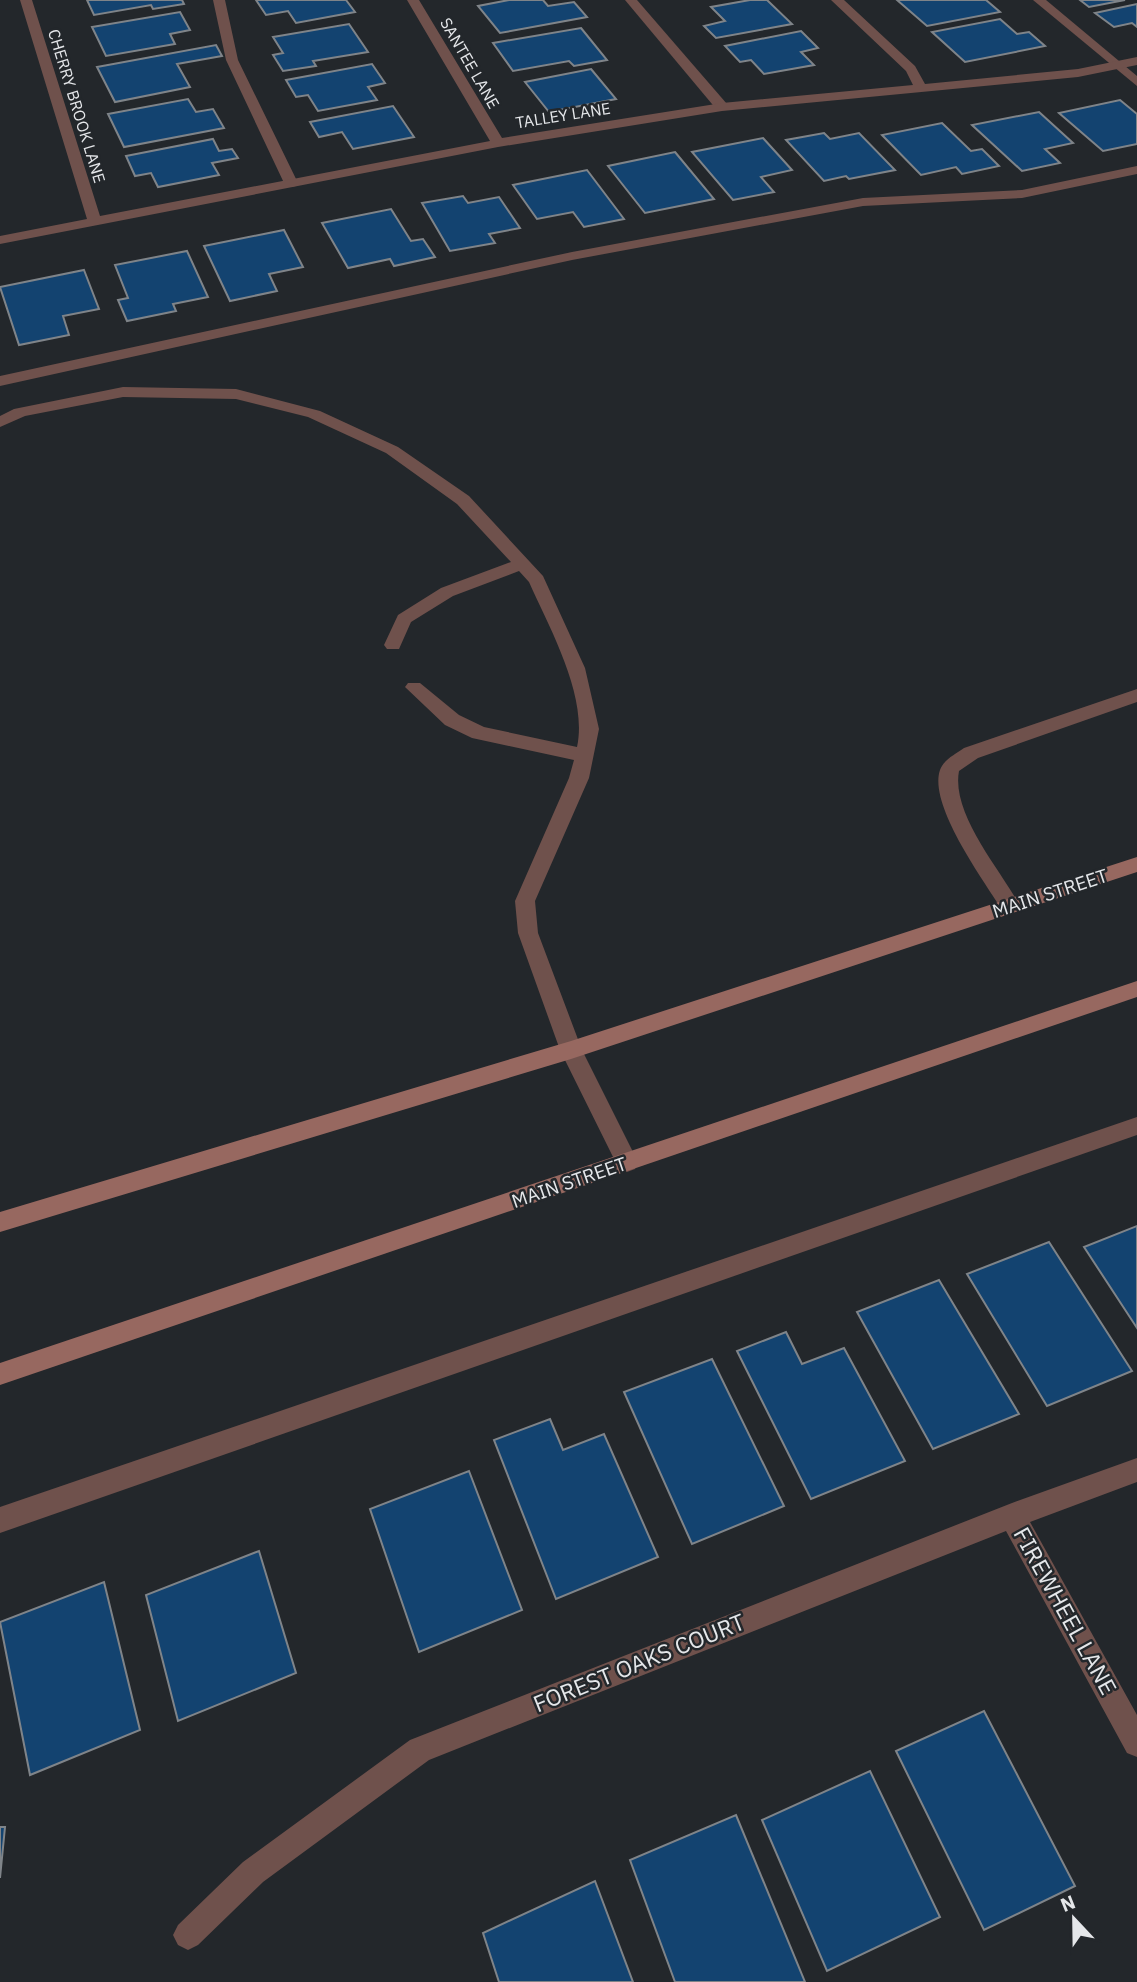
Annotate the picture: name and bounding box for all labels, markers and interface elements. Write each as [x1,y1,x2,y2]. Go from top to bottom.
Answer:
street label: SANTEE LANE [436,14,504,112]
street label: CHERRY BROOK LANE [44,27,110,185]
street label: TALLEY LANE [514,98,612,132]
street label: MAIN STREET [989,863,1111,923]
street label: MAIN STREET [508,1151,630,1213]
street label: FIREWHEEL LANE [1007,1521,1124,1700]
street label: FOREST OAKS COURT [528,1606,749,1718]
north arrow [1039,1884,1109,1954]
text: N [1057,1890,1079,1917]

